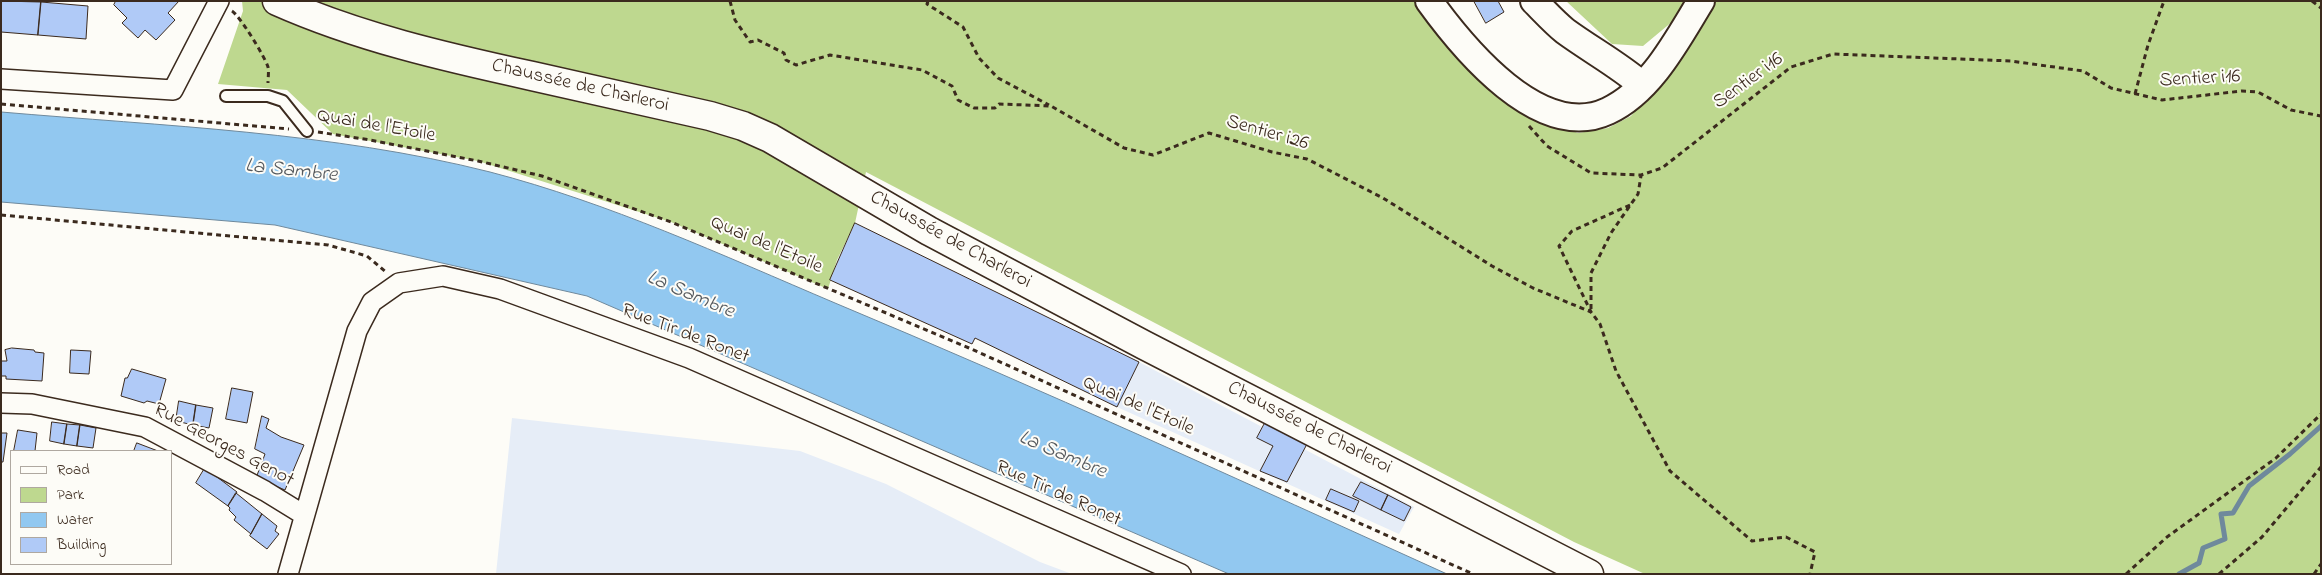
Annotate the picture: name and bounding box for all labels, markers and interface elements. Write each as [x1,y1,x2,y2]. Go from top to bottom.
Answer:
street label: Sentier i16 [1709,49,1789,115]
street label: Chaussée de Charleroi [489,55,671,119]
street label: Sentier i16 [2159,66,2241,94]
street label: Quai de l'Etoile [315,105,437,149]
street label: Sentier i26 [1223,111,1311,157]
water label: La Sambre [244,155,338,189]
street label: Chaussée de Charleroi [865,187,1035,295]
street label: Quai de l'Etoile [706,212,826,280]
water label: La Sambre [643,266,737,326]
street label: Rue Tir de Ronet [618,300,752,370]
street label: Quai de l'Etoile [1079,372,1197,442]
street label: Chaussée de Charleroi [1223,377,1395,481]
street label: Rue Georges Genot [148,399,298,493]
water label: La Sambre [1015,426,1109,486]
legend [10,450,172,565]
street label: Rue Tir de Ronet [992,457,1124,533]
text: Road [57,459,90,481]
text: Park [57,484,84,506]
text: Water [57,509,93,531]
text: Building [57,534,106,556]

